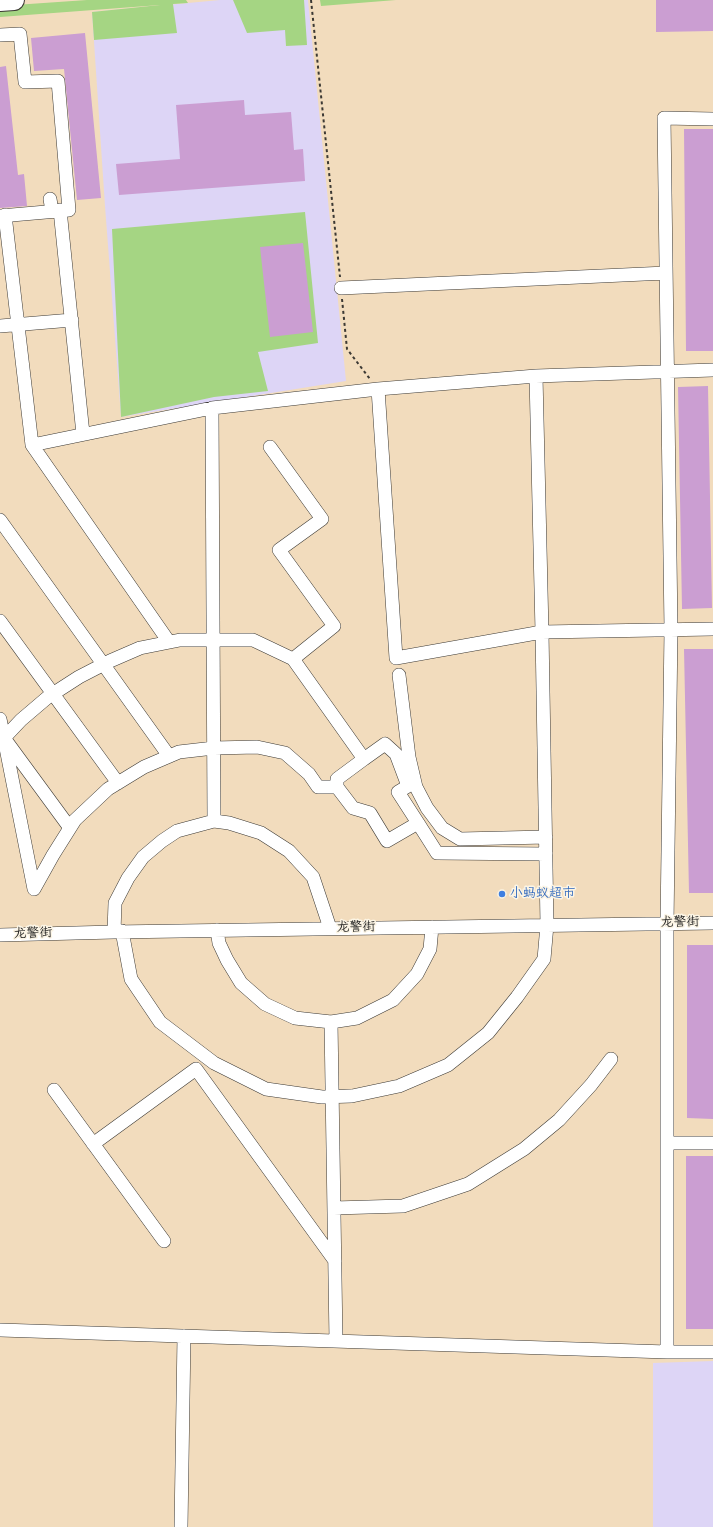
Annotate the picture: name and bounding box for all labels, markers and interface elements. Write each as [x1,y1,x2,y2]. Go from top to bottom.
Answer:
place label: 小蚂蚁超市 [510,886,575,902]
marker: 小蚂蚁超市 [497,889,507,899]
street label: 龙警街 [660,915,700,931]
street label: 龙警街 [336,920,376,936]
street label: 龙警街 [13,926,53,942]

